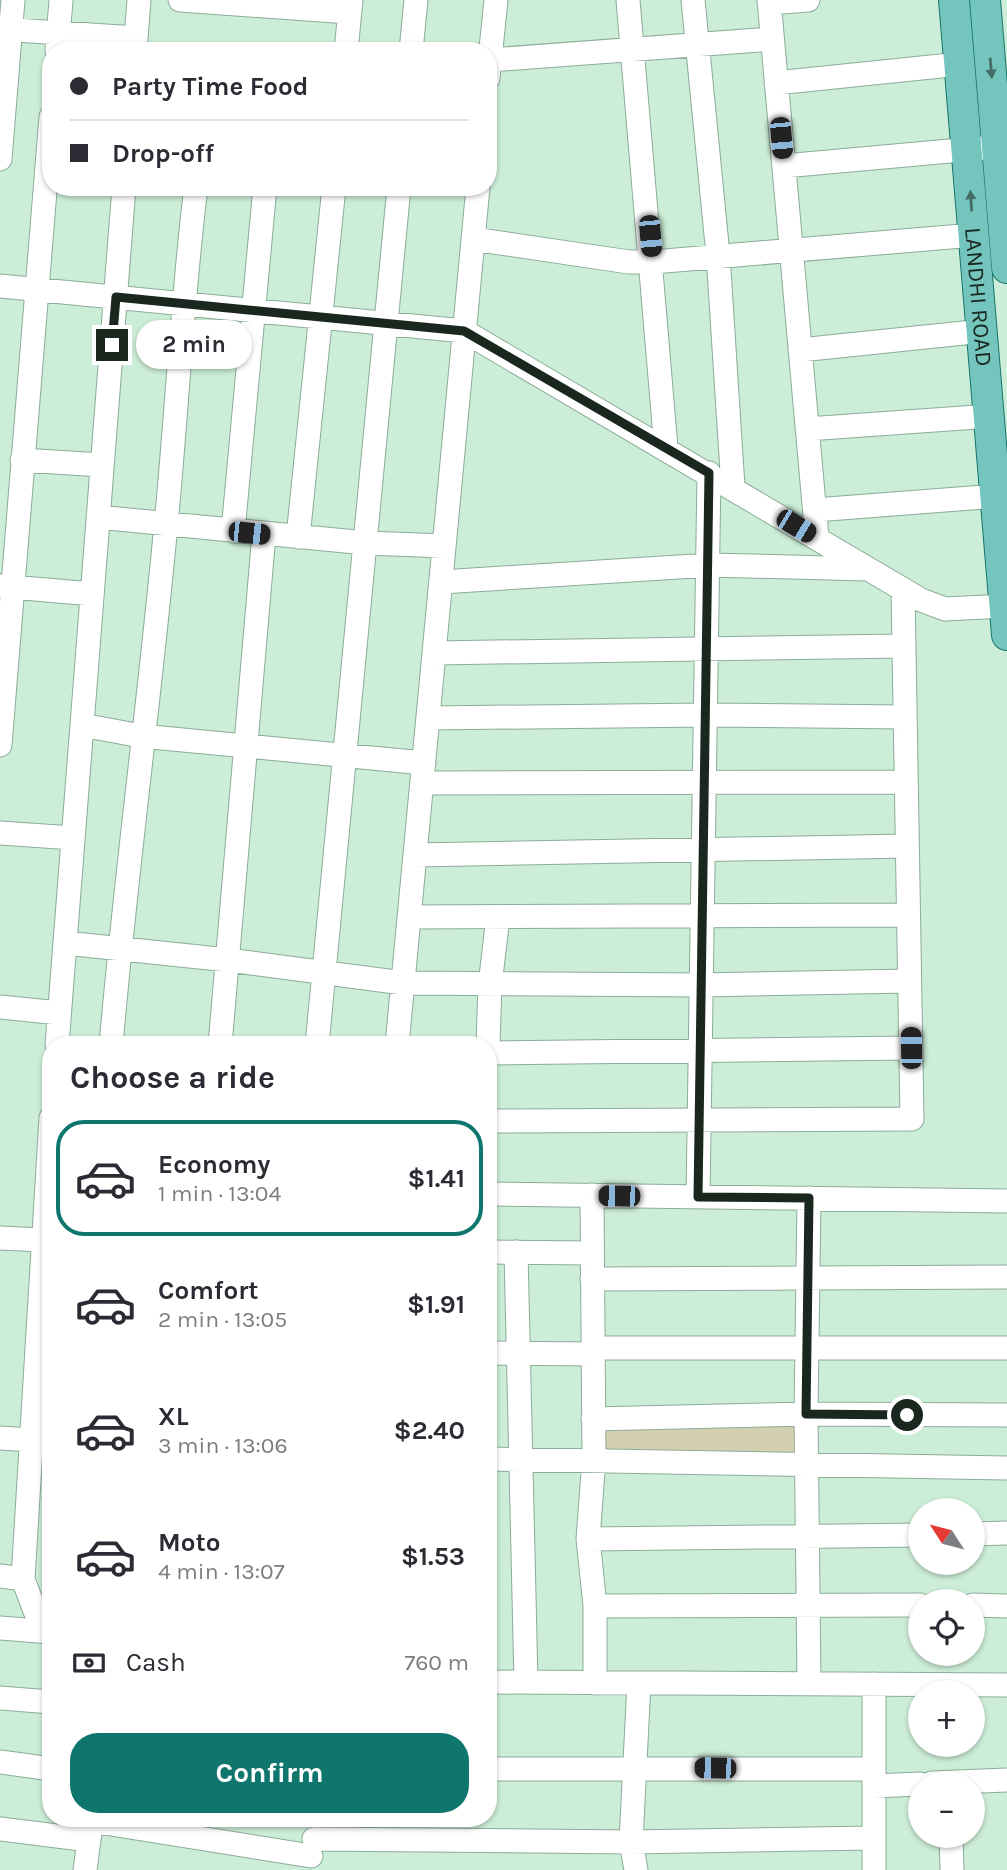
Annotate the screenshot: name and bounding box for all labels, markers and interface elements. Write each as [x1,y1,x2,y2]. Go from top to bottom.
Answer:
one-way arrow [986,57,997,79]
text: Party Time Food [112,71,309,102]
car [769,116,794,160]
text: Drop-off [112,138,214,169]
one-way arrow [965,189,976,211]
car [638,214,663,258]
street label: LANDHI ROAD [959,226,998,368]
callout: 2 min [136,320,252,370]
route end [96,329,128,361]
text: 2 min [162,331,226,358]
car [773,506,820,546]
car [228,520,271,546]
car [901,1027,922,1069]
text: Choose a ride [70,1059,275,1096]
icon: car [74,1147,137,1210]
text: Economy [158,1149,270,1180]
text: $1.41 [407,1163,465,1194]
text: 1 min · 13:04 [158,1180,281,1207]
car [598,1185,641,1207]
icon: car [74,1273,137,1336]
text: Comfort [158,1275,259,1306]
text: $1.91 [407,1289,465,1320]
text: 2 min · 13:05 [158,1306,287,1333]
icon: car [74,1399,137,1462]
route start [891,1399,923,1431]
text: XL [158,1401,189,1432]
text: $2.40 [394,1415,465,1446]
text: 3 min · 13:06 [158,1432,288,1459]
north arrow [908,1498,985,1575]
map controls [908,1498,985,1848]
icon: car [74,1525,137,1588]
text: Moto [158,1527,220,1558]
text: $1.53 [401,1541,465,1572]
text: 4 min · 13:07 [158,1558,285,1585]
button: locate [908,1589,985,1666]
icon: cash [70,1644,108,1682]
text: Cash [126,1647,186,1678]
text: 760 m [404,1649,469,1676]
button: + [908,1680,985,1757]
button: Confirm [70,1733,469,1813]
car [694,1757,737,1779]
button: − [908,1771,985,1848]

